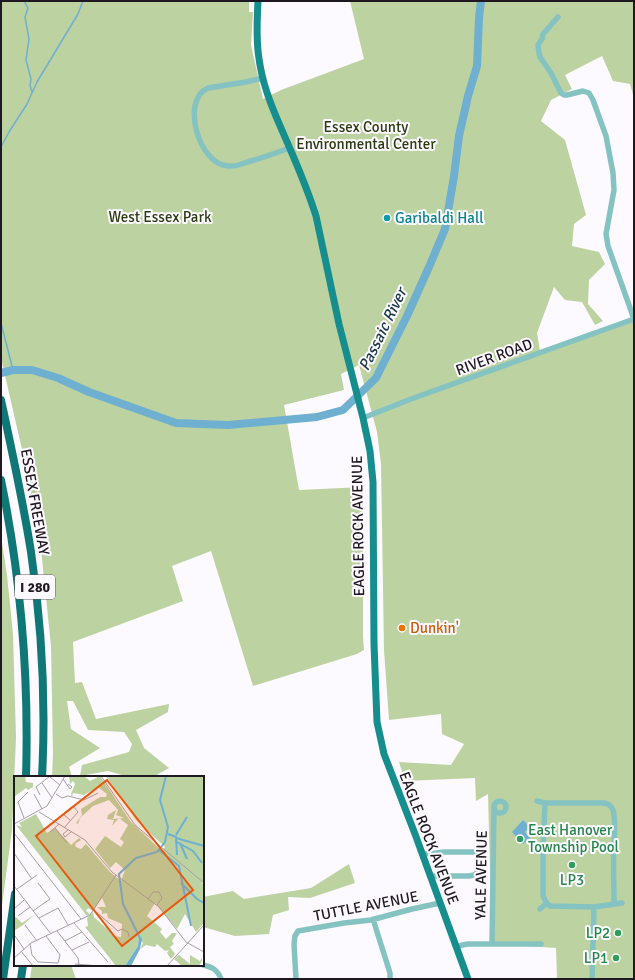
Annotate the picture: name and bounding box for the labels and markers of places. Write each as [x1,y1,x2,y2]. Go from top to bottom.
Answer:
place label: Garibaldi Hall [395,209,484,227]
marker: Garibaldi Hall [382,213,392,223]
place label: Dunkin' [410,619,459,637]
marker: Dunkin' [397,623,407,633]
place label: East Hanover Township Pool [528,821,619,856]
marker: East Hanover Township Pool [515,834,525,844]
marker: LP3 [567,860,577,870]
place label: LP3 [560,871,584,889]
place label: LP2 [586,924,610,942]
marker: LP2 [613,928,623,938]
place label: LP1 [584,949,608,967]
marker: LP1 [611,953,621,963]

